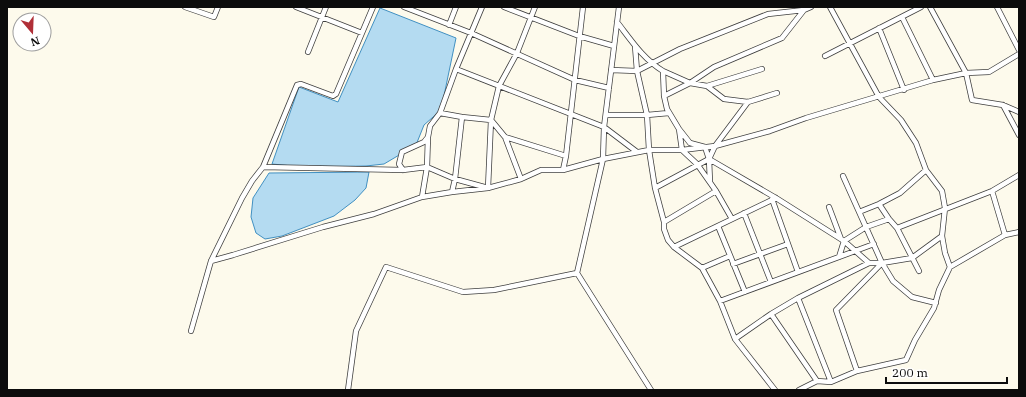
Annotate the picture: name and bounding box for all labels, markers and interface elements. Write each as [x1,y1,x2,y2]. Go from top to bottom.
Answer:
north arrow [12,12,52,52]
text: N [29,33,42,50]
scale bar [886,359,1007,385]
text: 200 m [892,365,928,380]

